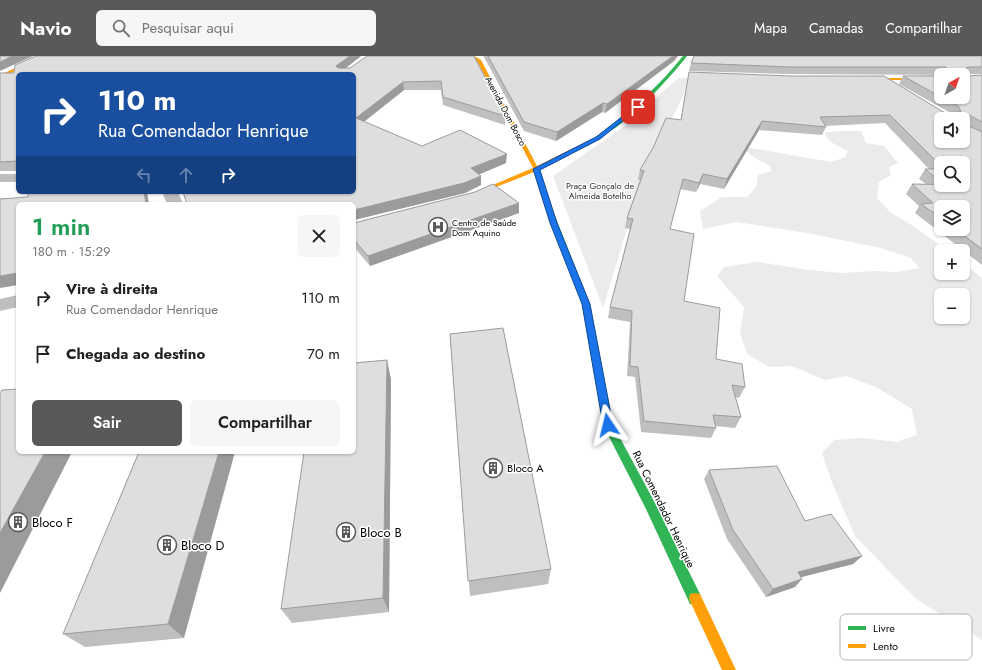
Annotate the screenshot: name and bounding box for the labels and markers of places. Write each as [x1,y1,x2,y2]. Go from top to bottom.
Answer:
pin [621,90,655,124]
hospital icon: Centro de Saúde Dom Aquino [427,216,449,238]
place label: Centro de Saúde Dom Aquino [452,216,517,239]
building icon: Bloco A [482,457,504,479]
place label: Bloco A [507,460,544,476]
building icon: Bloco F [7,511,29,533]
place label: Bloco F [32,513,73,532]
building icon: Bloco B [335,521,357,543]
place label: Bloco B [360,523,402,542]
building icon: Bloco D [156,534,178,556]
place label: Bloco D [181,536,225,555]

